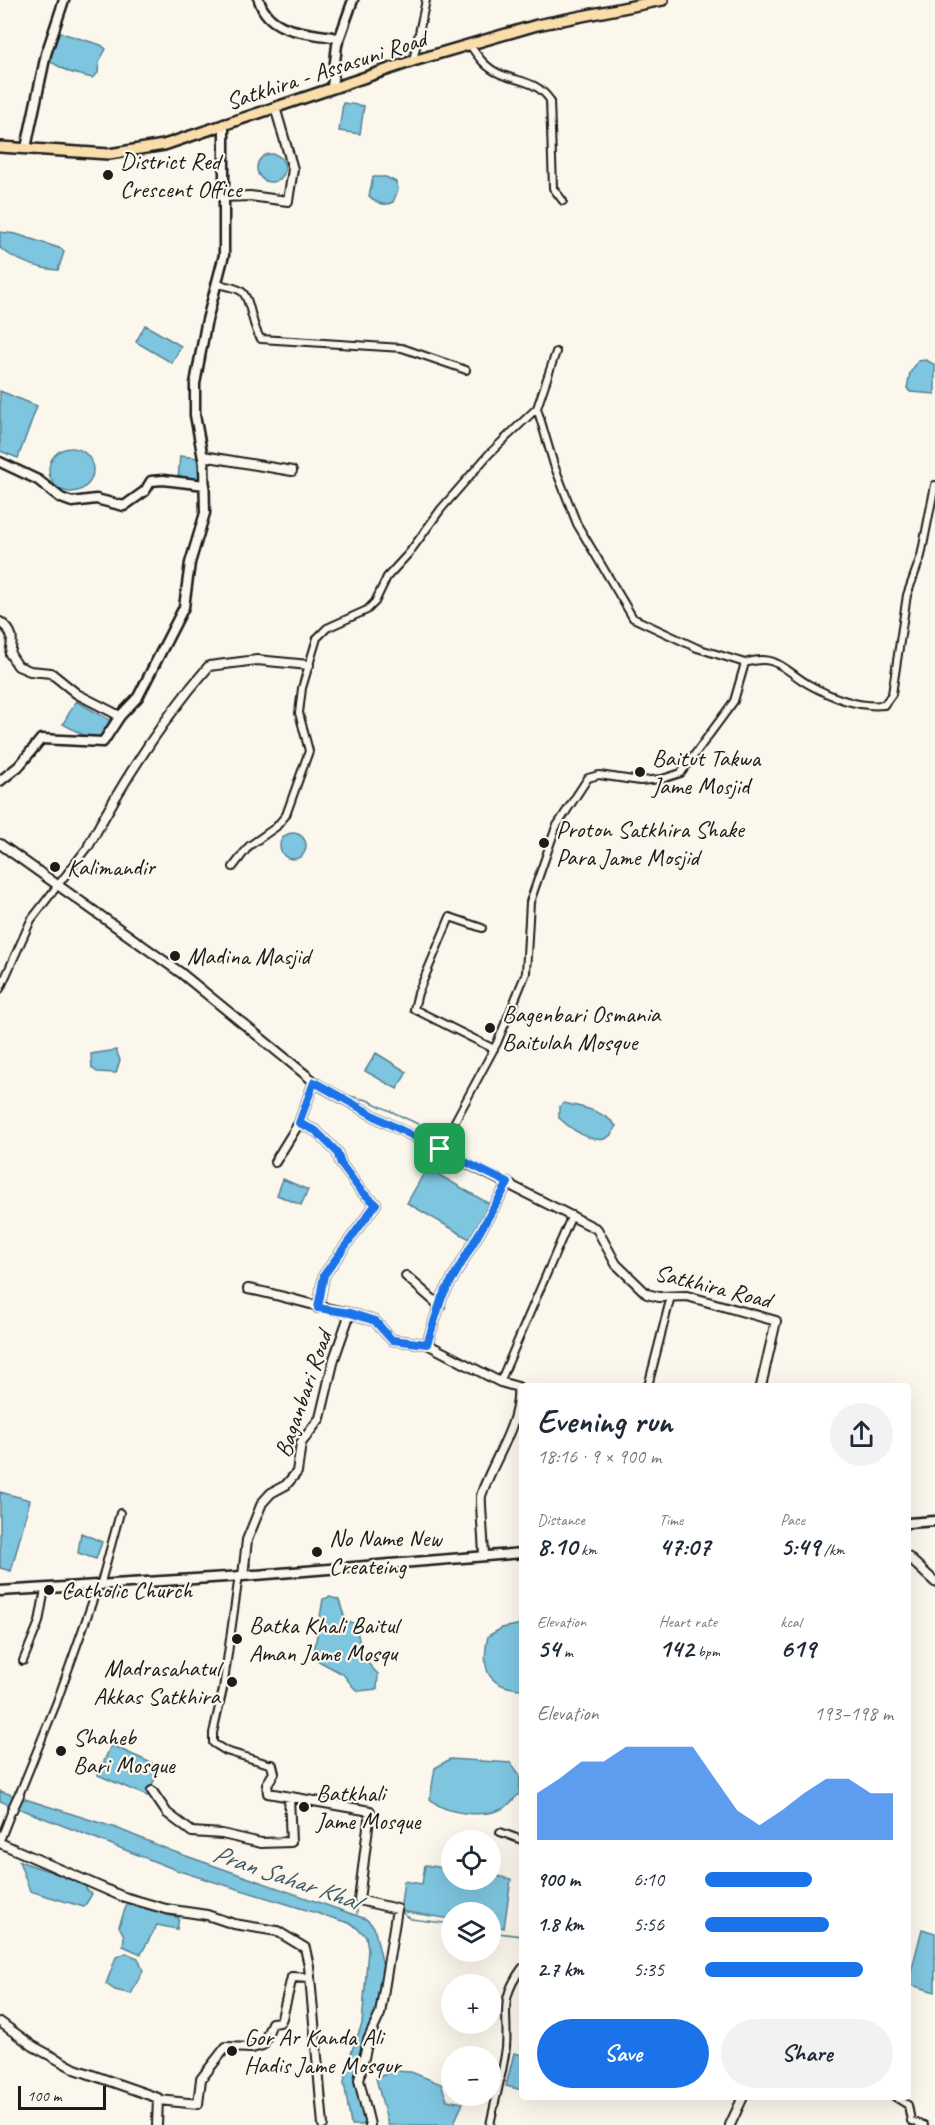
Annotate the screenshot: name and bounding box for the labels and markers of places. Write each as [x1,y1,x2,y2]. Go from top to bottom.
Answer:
place label: District Red Crescent Office [120,146,244,204]
marker: District Red Crescent Office [101,168,115,182]
place label: Baitut Takwa Jame Mosjid [651,743,762,801]
marker: Baitut Takwa Jame Mosjid [633,765,647,779]
place label: Proton Satkhira Shake Para Jame Mosjid [556,814,746,872]
marker: Proton Satkhira Shake Para Jame Mosjid [537,836,551,850]
place label: Kalimandir [67,852,157,882]
marker: Kalimandir [48,860,62,874]
place label: Madina Masjid [187,941,313,971]
marker: Madina Masjid [168,949,182,963]
place label: Bagenbari Osmania Baitulah Mosque [502,999,662,1057]
marker: Bagenbari Osmania Baitulah Mosque [483,1021,497,1035]
pin [414,1123,465,1174]
place label: No Name New Createing [329,1523,443,1581]
marker: No Name New Createing [310,1545,324,1559]
place label: Catholic Church [61,1575,193,1605]
marker: Catholic Church [42,1583,56,1597]
place label: Batka Khali Baitul Aman Jame Mosqu [249,1610,402,1668]
marker: Batka Khali Baitul Aman Jame Mosqu [230,1632,244,1646]
place label: Madrasahatul Akkas Satkhira [94,1653,224,1711]
marker: Madrasahatul Akkas Satkhira [225,1675,239,1689]
place label: Shaheb Bari Mosque [73,1722,177,1780]
marker: Shaheb Bari Mosque [54,1744,68,1758]
place label: Batkhali Jame Mosque [315,1778,423,1836]
marker: Batkhali Jame Mosque [297,1800,311,1814]
place label: Gor Ar Kanda Ali Hadis Jame Mosqur [244,2022,403,2080]
marker: Gor Ar Kanda Ali Hadis Jame Mosqur [225,2044,239,2058]

